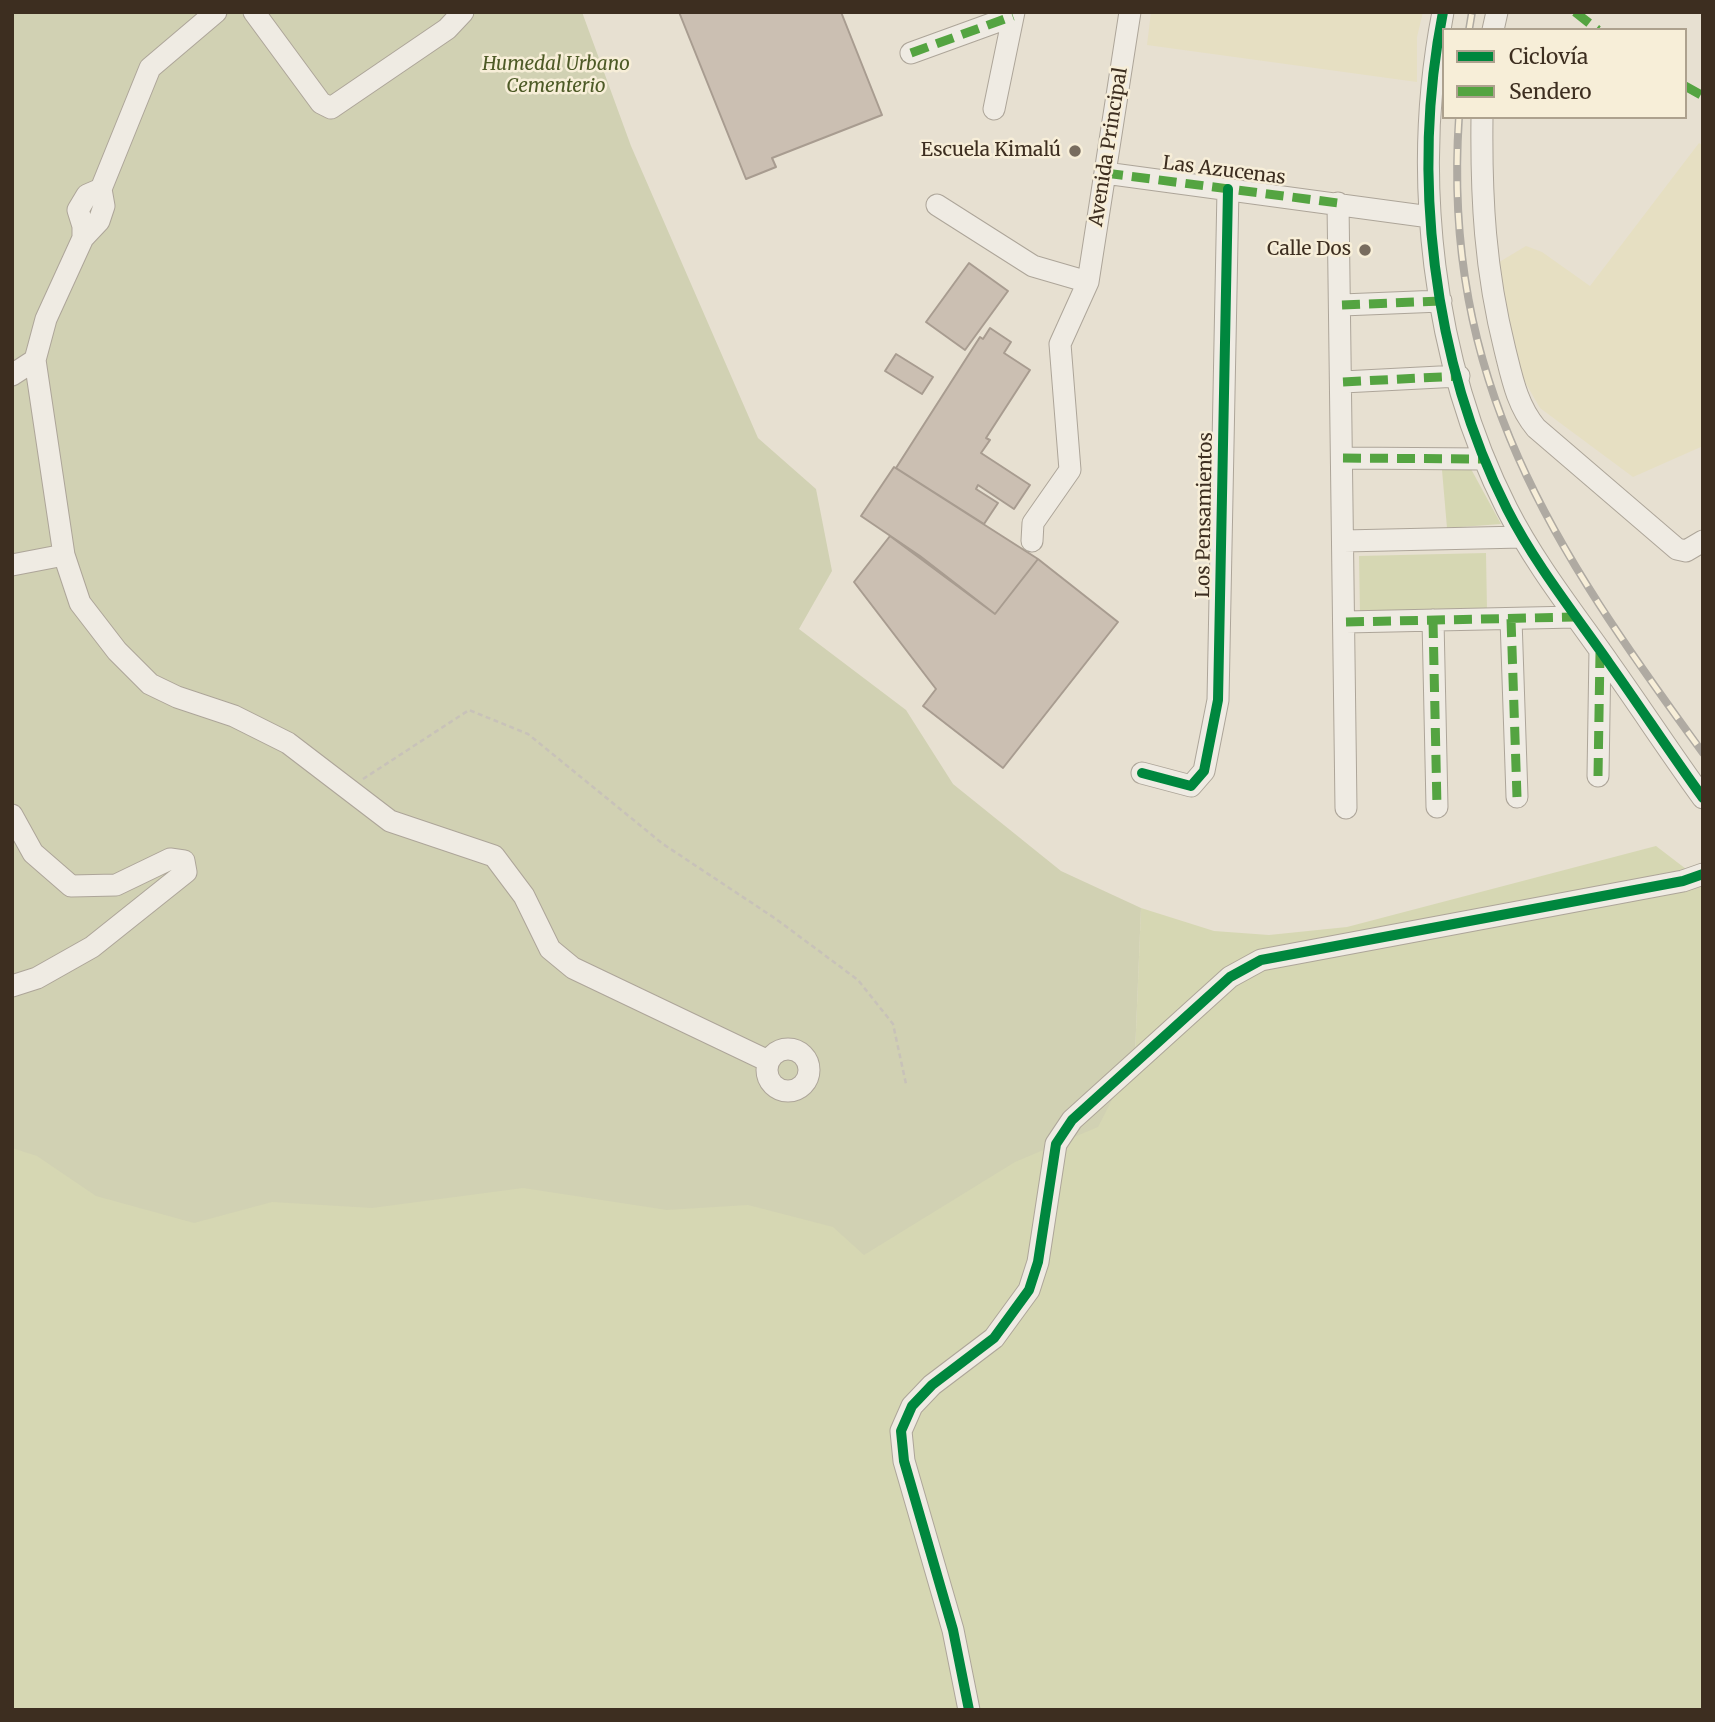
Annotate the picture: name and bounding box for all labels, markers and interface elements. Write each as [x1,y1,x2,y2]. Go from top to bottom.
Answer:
legend [1442,28,1687,119]
text: Ciclovía [1509,43,1588,70]
park label: Humedal Urbano Cementerio [482,54,630,98]
street label: Avenida Principal [1085,66,1133,228]
text: Sendero [1509,78,1592,105]
place label: Escuela Kimalú [921,140,1061,162]
marker: Escuela Kimalú [1067,143,1083,159]
street label: Las Azucenas [1161,152,1287,190]
place label: Calle Dos [1267,239,1351,261]
marker: Calle Dos [1357,242,1373,258]
street label: Los Pensamientos [1192,432,1218,598]

